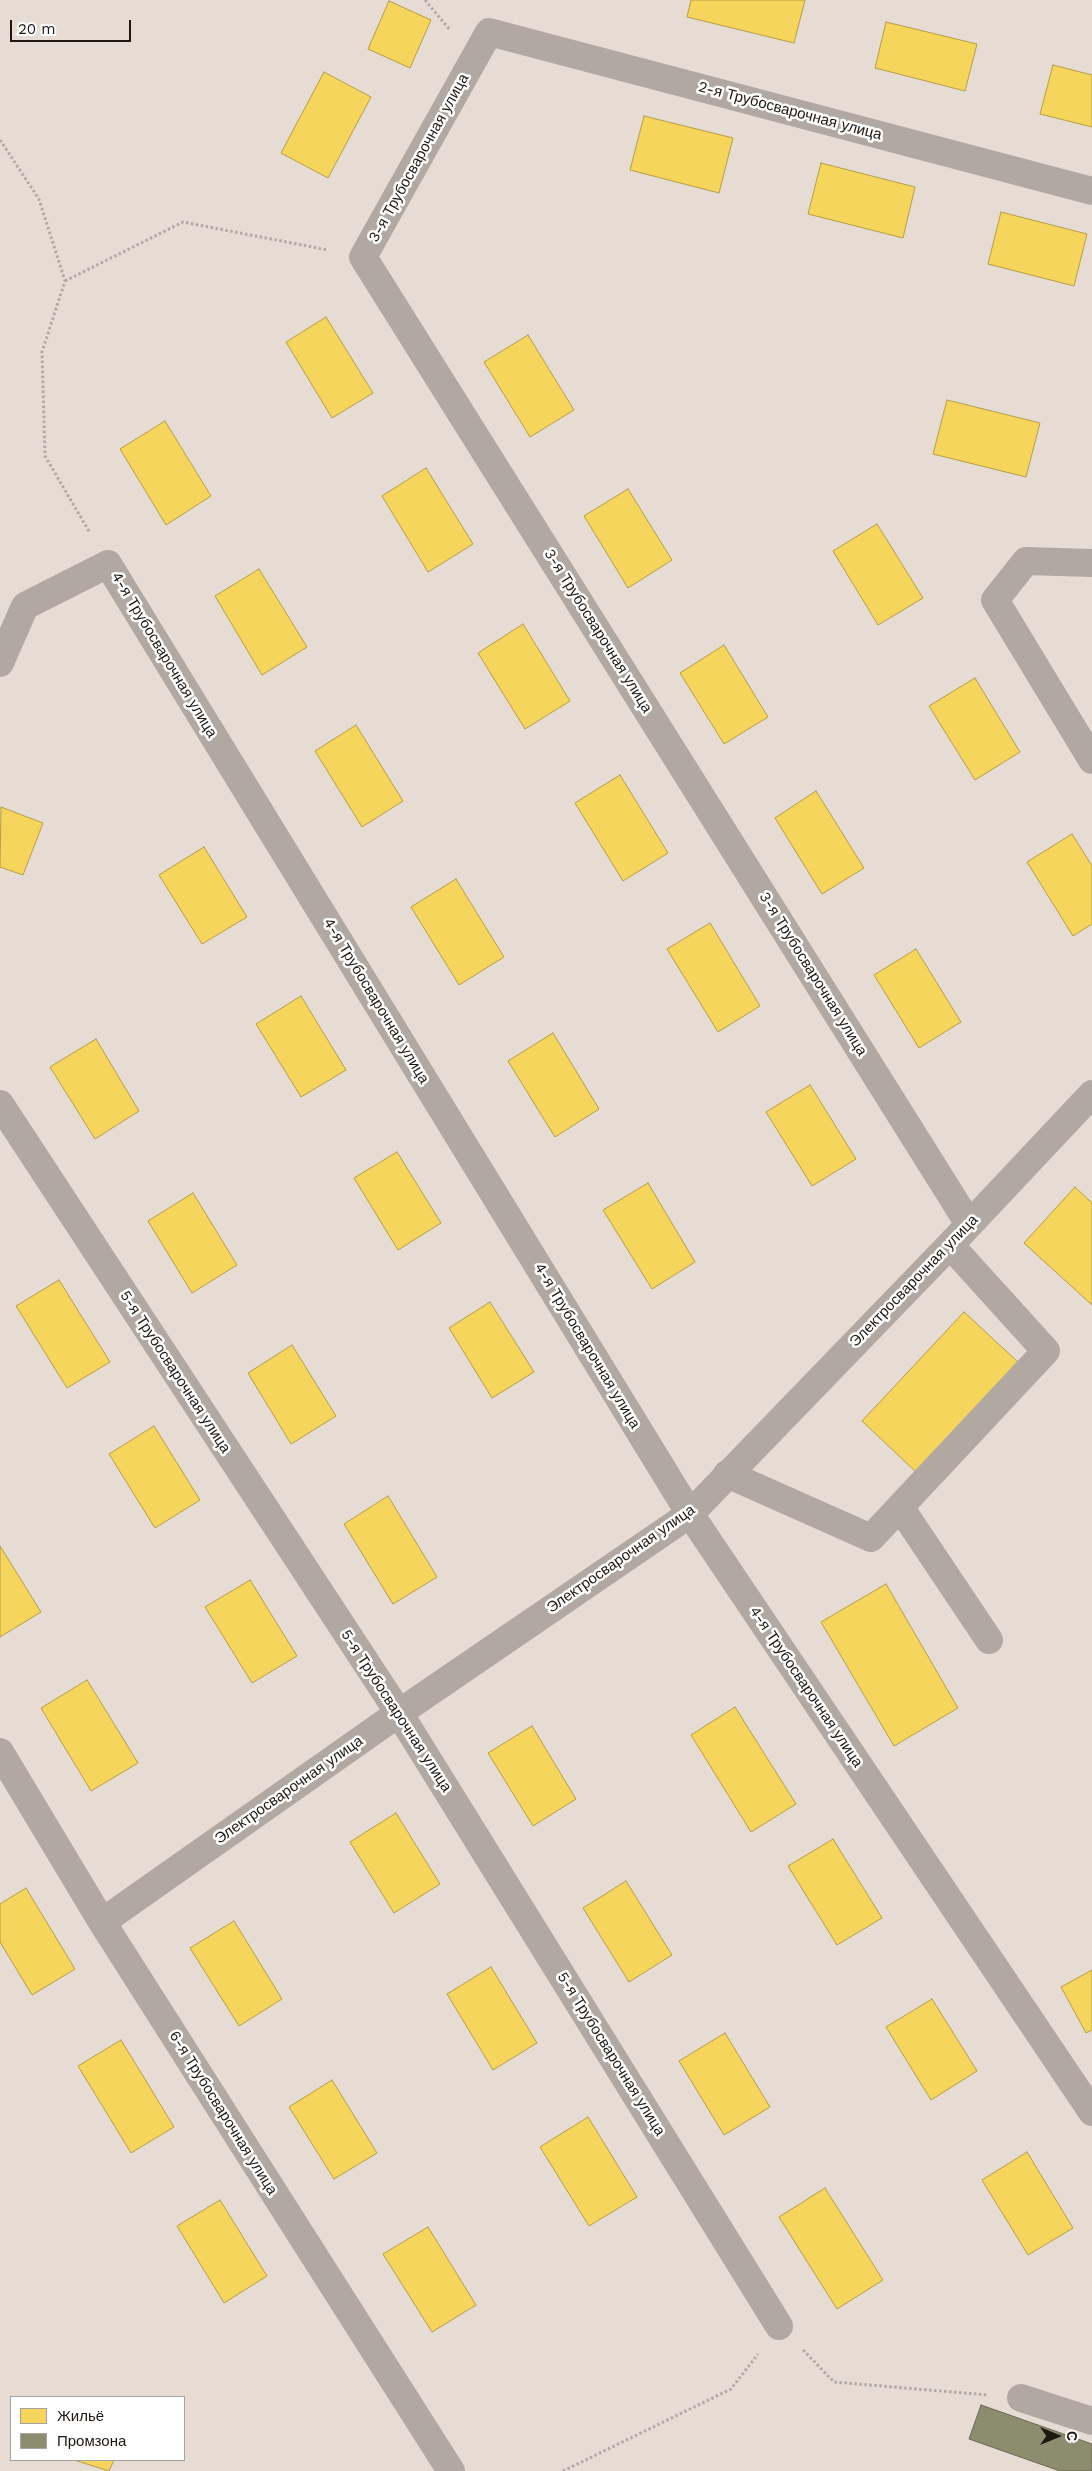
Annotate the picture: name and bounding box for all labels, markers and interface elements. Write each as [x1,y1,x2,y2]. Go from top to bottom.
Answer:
scale bar [12,10,134,42]
text: 20 m [18,20,56,38]
street label: 3-я Трубосварочная улица [365,71,473,245]
street label: 2-я Трубосварочная улица [696,78,884,144]
street label: 3-я Трубосварочная улица [540,546,656,716]
street label: 4-я Трубосварочная улица [107,569,221,741]
street label: 3-я Трубосварочная улица [755,889,871,1059]
street label: 4-я Трубосварочная улица [319,915,433,1087]
street label: Электросварочная улица [846,1211,982,1351]
street label: 4-я Трубосварочная улица [530,1260,644,1432]
street label: 5-я Трубосварочная улица [116,1288,234,1456]
street label: Электросварочная улица [544,1501,698,1617]
street label: 4-я Трубосварочная улица [745,1603,867,1771]
street label: 5-я Трубосварочная улица [337,1627,455,1795]
street label: Электросварочная улица [212,1732,366,1848]
street label: 5-я Трубосварочная улица [553,1969,669,2139]
street label: 6-я Трубосварочная улица [165,2028,281,2198]
legend [10,2396,185,2461]
text: Жильё [57,2407,104,2425]
north arrow [1032,2411,1082,2461]
text: С [1064,2431,1080,2441]
text: Промзона [57,2432,126,2450]

